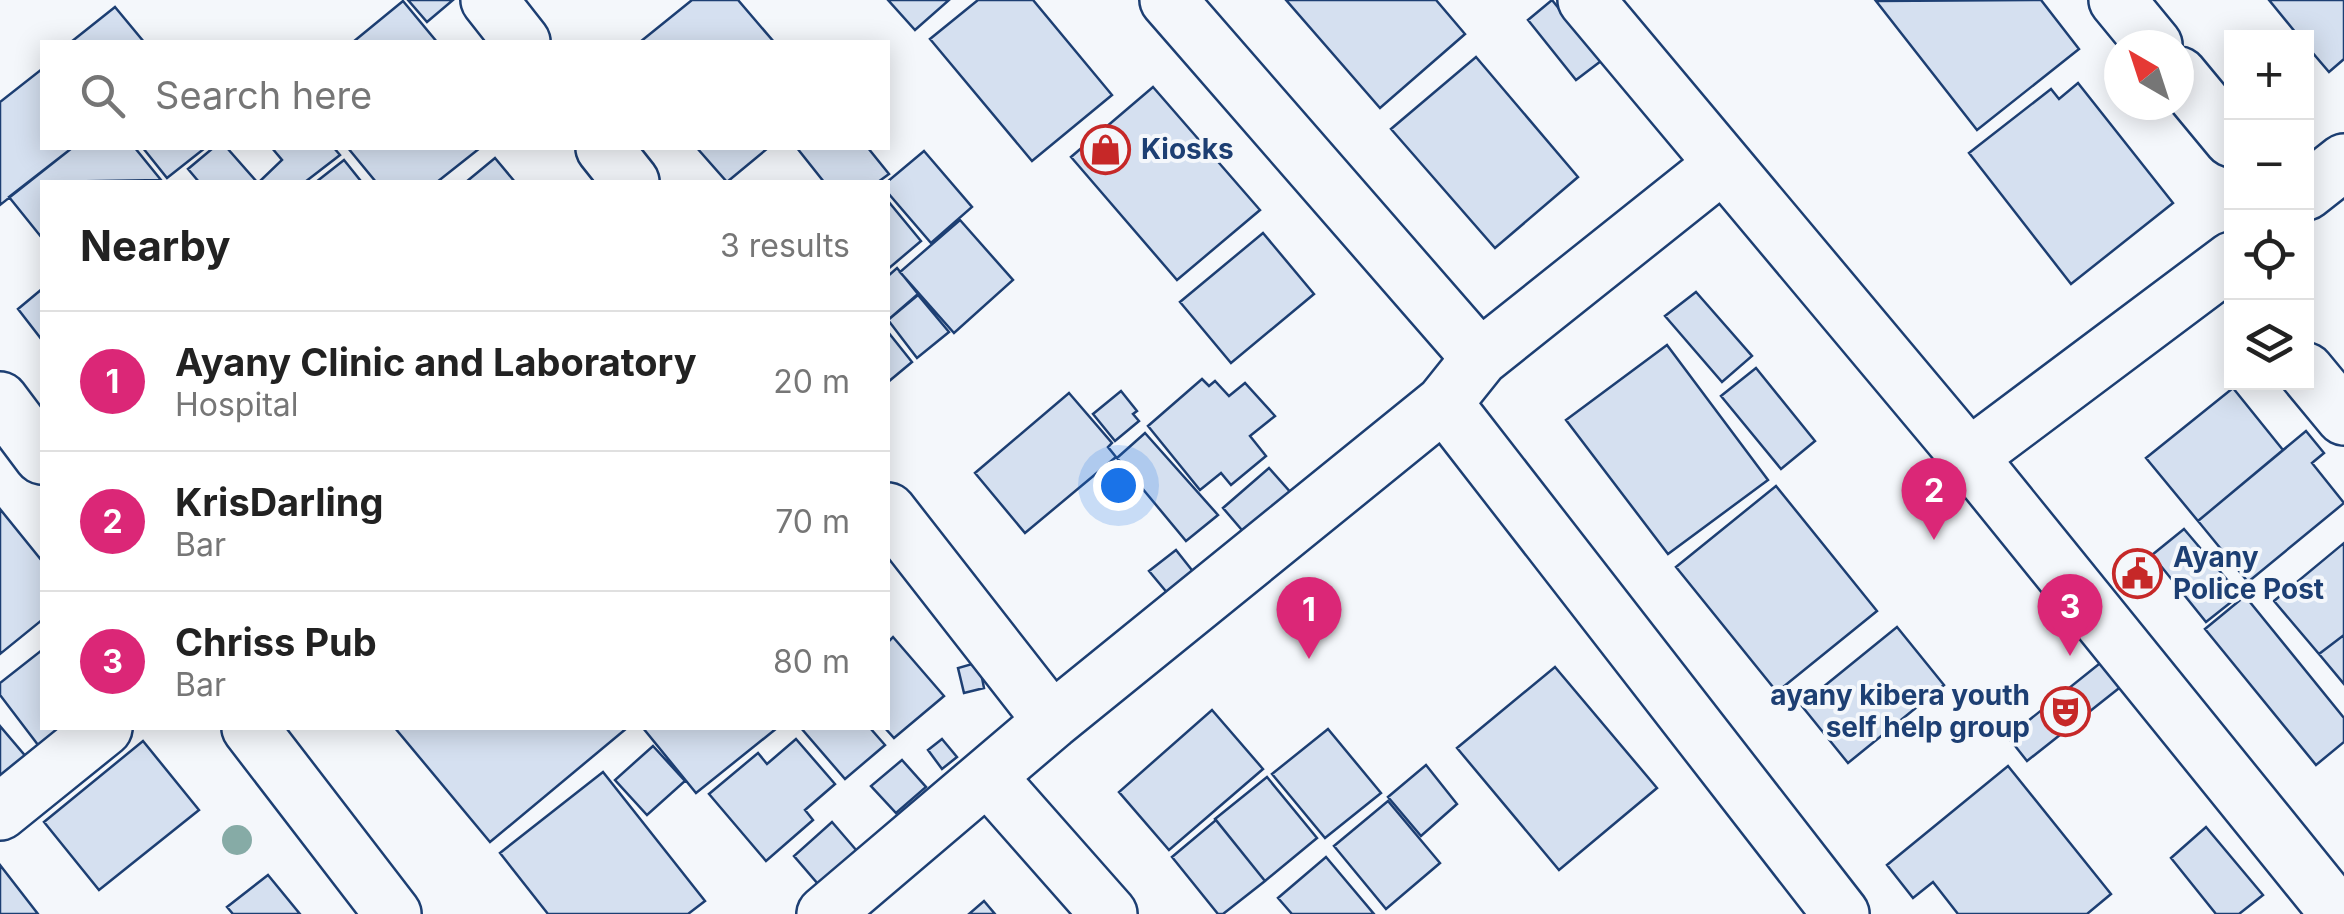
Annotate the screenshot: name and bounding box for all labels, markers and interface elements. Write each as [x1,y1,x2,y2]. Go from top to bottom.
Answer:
north arrow [2104,30,2194,120]
map controls [2224,30,2314,390]
button: + [2224,30,2314,120]
search box [40,40,890,150]
icon: search [75,68,130,123]
text: Search here [155,72,372,118]
button: − [2224,120,2314,210]
shop icon: Kiosks [1080,123,1132,175]
place label: Kiosks [1141,132,1234,166]
button: locate [2224,210,2314,300]
text: Nearby [80,220,231,271]
text: 3 results [720,226,850,265]
button: layers [2224,300,2314,390]
text: Ayany Clinic and Laboratory [175,339,697,385]
text: 1 [106,362,119,401]
text: 20 m [773,362,850,401]
text: Hospital [175,385,299,424]
pin: 2 [1902,458,1966,540]
your location [1093,460,1144,511]
text: KrisDarling [175,479,384,525]
text: 2 [102,502,123,541]
text: 70 m [775,502,850,541]
text: Bar [175,525,226,564]
place label: Ayany Police Post [2173,540,2324,606]
public building icon: Ayany Police Post [2112,547,2164,599]
pin: 3 [2038,574,2102,656]
pin: 1 [1276,576,1342,659]
text: Chriss Pub [175,619,377,665]
text: 3 [102,642,123,681]
text: 80 m [773,642,850,681]
text: Bar [175,665,226,704]
place label: ayany kibera youth self help group [1770,678,2030,744]
theatre icon: ayany kibera youth self help group [2039,685,2091,737]

